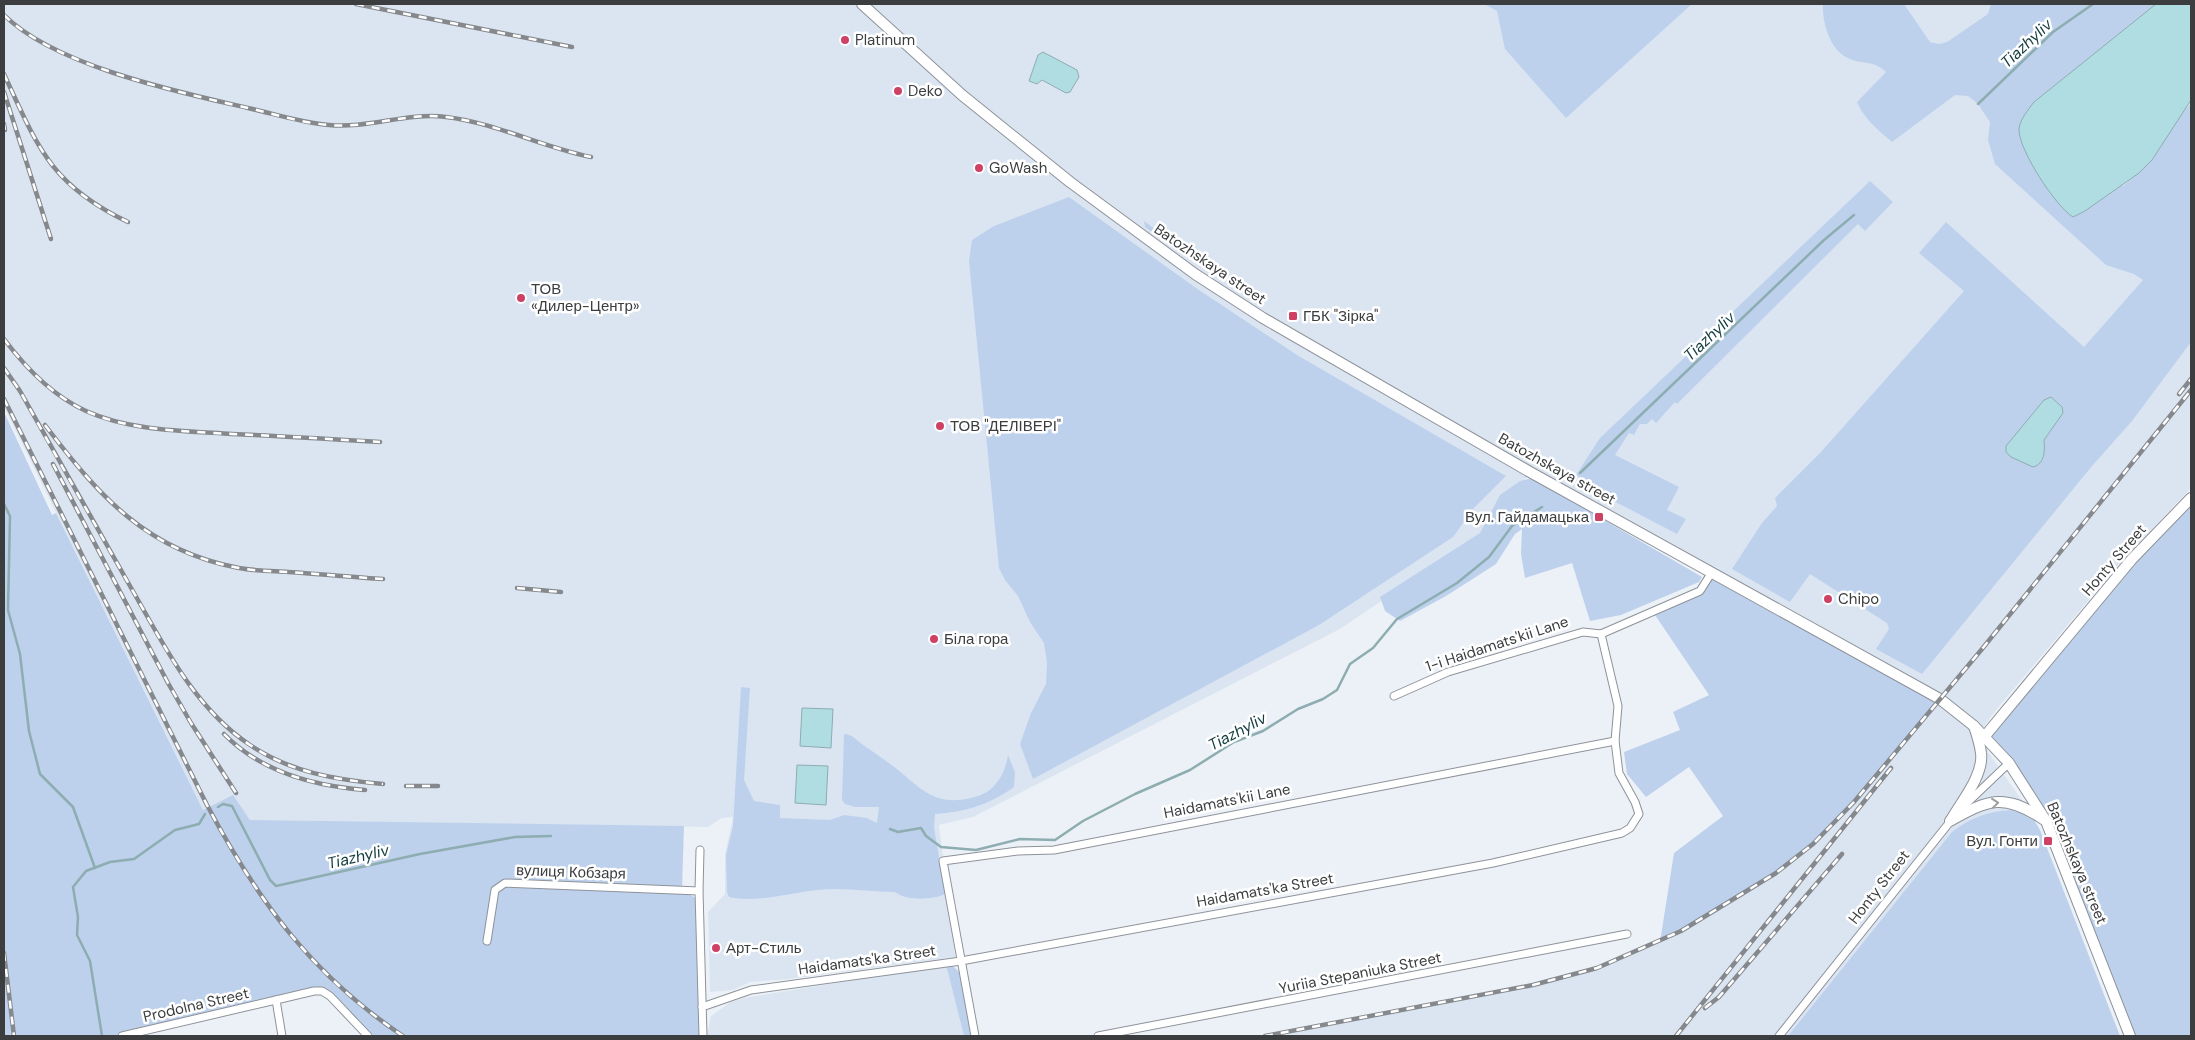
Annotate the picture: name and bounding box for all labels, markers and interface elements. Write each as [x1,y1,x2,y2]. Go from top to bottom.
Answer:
water label: Tiazhyliv [1996,14,2057,72]
place label: Platinum [855,30,915,50]
marker: Platinum [839,34,851,46]
place label: Deko [908,81,943,101]
marker: Deko [892,85,904,97]
place label: GoWash [989,158,1047,178]
marker: GoWash [973,162,985,174]
street label: Batozhskaya street [1150,219,1270,309]
place label: ТОВ «Дилер-Центр» [531,279,640,316]
marker: ТОВ «Дилер-Центр» [515,292,527,304]
place label: ГБК "Зірка" [1303,306,1378,326]
water label: Tiazhyliv [1679,307,1740,365]
marker: ГБК "Зірка" [1287,310,1299,322]
place label: ТОВ "ДЕЛІВЕРІ" [950,416,1061,436]
marker: ТОВ "ДЕЛІВЕРІ" [934,420,946,432]
street label: Batozhskaya street [1495,428,1619,510]
place label: Вул. Гайдамацька [1465,507,1590,527]
marker: Вул. Гайдамацька [1593,511,1605,523]
street label: Honty Street [2077,520,2151,600]
place label: Chipo [1838,589,1879,609]
marker: Chipo [1822,593,1834,605]
street label: 1-i Haidamats'kii Lane [1423,611,1571,677]
place label: Біла гора [944,629,1009,649]
marker: Біла гора [928,633,940,645]
water label: Tiazhyliv [1205,707,1270,755]
street label: Haidamats'kii Lane [1162,779,1292,823]
one-way arrow [1991,798,1999,809]
street label: Batozhskaya street [2042,799,2112,927]
place label: Вул. Гонти [1966,831,2038,851]
marker: Вул. Гонти [2042,835,2054,847]
water label: Tiazhyliv [325,839,391,874]
street label: Honty Street [1844,846,1914,928]
street label: вулиця Кобзаря [516,860,626,884]
street label: Haidamats'ka Street [1195,868,1335,912]
place label: Арт-Стиль [726,938,802,958]
street label: Haidamats'ka Street [797,940,937,980]
marker: Арт-Стиль [710,942,722,954]
street label: Yuriia Stepaniuka Street [1277,947,1443,999]
street label: Prodolna Street [141,983,251,1027]

